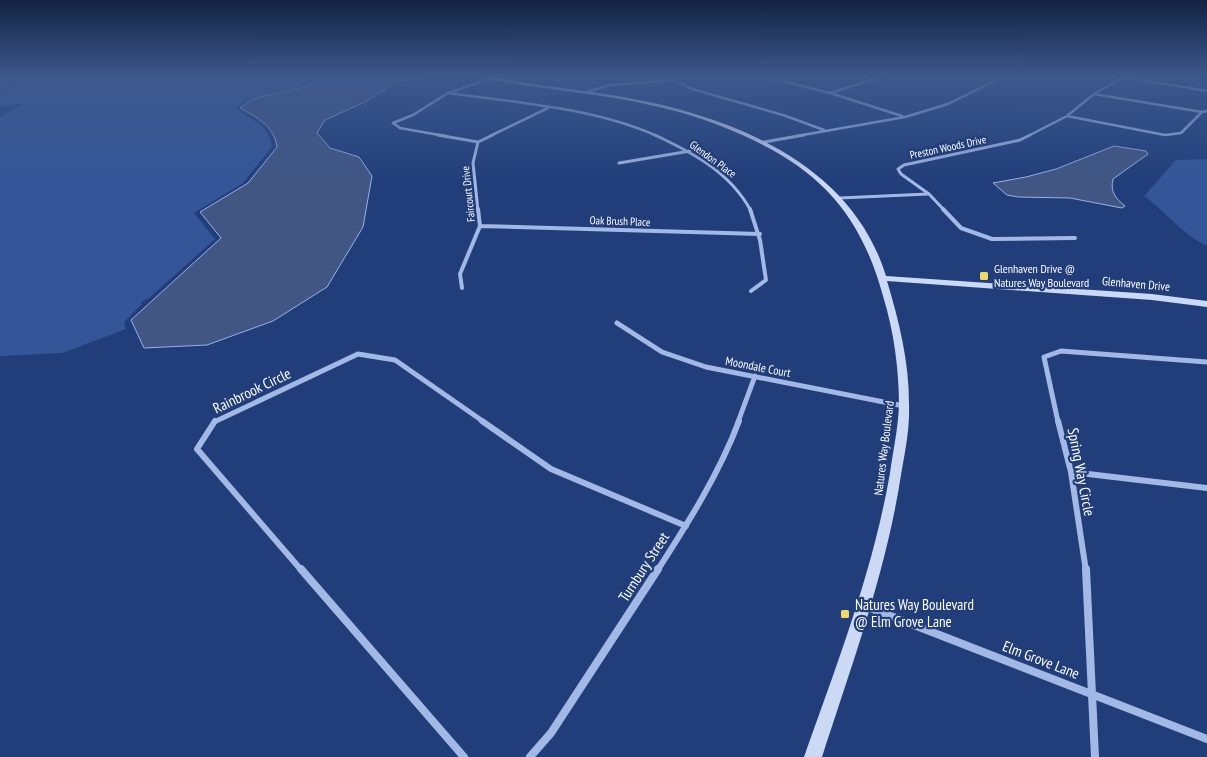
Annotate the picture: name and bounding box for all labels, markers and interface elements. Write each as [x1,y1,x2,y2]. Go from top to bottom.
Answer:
street label: Preston Woods Drive [908,132,988,162]
street label: Glendon Place [687,137,739,181]
street label: Faircourt Drive [458,165,478,223]
street label: Oak Brush Place [589,213,651,229]
place label: Glenhaven Drive @ Natures Way Boulevard [994,261,1089,290]
marker: Glenhaven Drive @ Natures Way Boulevard [978,270,990,282]
street label: Glenhaven Drive [1101,273,1171,294]
street label: Moondale Court [724,353,793,380]
street label: Rainbrook Circle [210,363,294,418]
street label: Natures Way Boulevard [870,400,897,496]
street label: Spring Way Circle [1064,426,1099,518]
street label: Turnbury Street [614,528,673,605]
place label: Natures Way Boulevard @ Elm Grove Lane [855,595,974,631]
marker: Natures Way Boulevard @ Elm Grove Lane [839,608,851,620]
street label: Elm Grove Lane [1000,636,1082,683]

